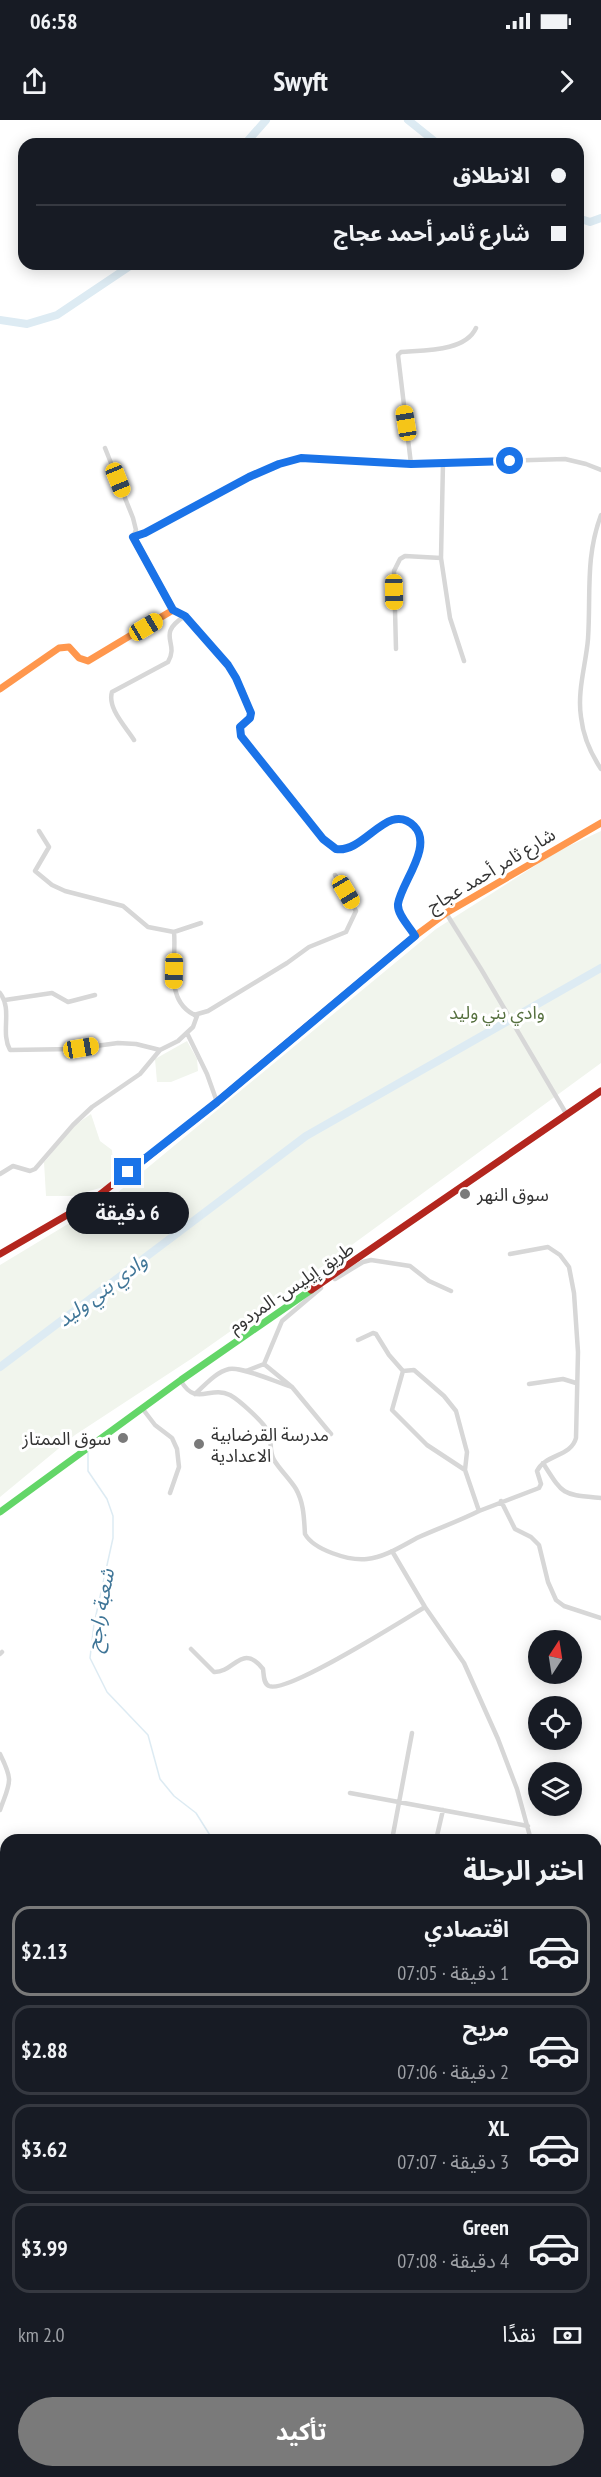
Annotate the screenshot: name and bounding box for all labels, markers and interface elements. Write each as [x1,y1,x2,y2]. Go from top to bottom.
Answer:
text: 06:58 [30,7,78,35]
text: Swyft [273,64,328,98]
icon: share [18,65,51,98]
icon: forward [550,65,583,98]
text: الانطلاق [453,161,530,189]
text: شارع ثامر أحمد عجاج [333,219,530,247]
car [394,404,418,442]
route start [496,447,523,474]
car [103,460,133,500]
car [385,574,403,610]
car [126,610,166,644]
street label: شارع ثامر أحمد عجاج [423,823,561,920]
car [329,872,363,912]
car [165,953,183,989]
park label: وادي بني وليد [449,1001,545,1026]
car [62,1036,100,1060]
route end [114,1158,141,1185]
place label: سوق النهر [476,1183,549,1206]
marker: سوق النهر [458,1187,472,1201]
callout: 6 دقيقة [66,1193,190,1235]
text: 6 دقيقة [96,1200,159,1226]
street label: طريق إيليس- المردوم [224,1237,360,1340]
water label: وادي بني وليد [52,1248,154,1334]
place label: مدرسة القرضابية الاعدادية [211,1423,329,1467]
place label: سوق الممتاز [21,1427,111,1450]
marker: سوق الممتاز [116,1431,130,1445]
marker: مدرسة القرضابية الاعدادية [192,1437,206,1451]
water label: شعبة راجح [80,1566,122,1655]
north arrow [528,1630,582,1684]
map controls [528,1630,582,1816]
button: locate [528,1696,582,1750]
button: layers [528,1762,582,1816]
text: اختر الرحلة [463,1853,584,1887]
text: اقتصادي [424,1915,509,1943]
icon: car [527,1924,581,1978]
text: $2.13 [21,1937,68,1965]
text: 1 دقيقة · 07:05 [397,1960,509,1986]
text: مريح [463,2014,509,2042]
icon: car [527,2023,581,2077]
text: $2.88 [21,2036,68,2064]
text: 2 دقيقة · 07:06 [397,2059,509,2085]
text: XL [488,2114,509,2142]
icon: car [527,2122,581,2176]
text: $3.62 [21,2135,68,2163]
text: 3 دقيقة · 07:07 [397,2149,509,2175]
text: Green [463,2213,509,2241]
icon: car [527,2221,581,2275]
text: $3.99 [21,2234,68,2262]
text: 4 دقيقة · 07:08 [397,2248,509,2274]
icon: cash [551,2319,584,2352]
text: نقدًا [502,2320,536,2348]
text: 2.0 km [18,2322,65,2348]
button: تأكيد [18,2397,584,2466]

